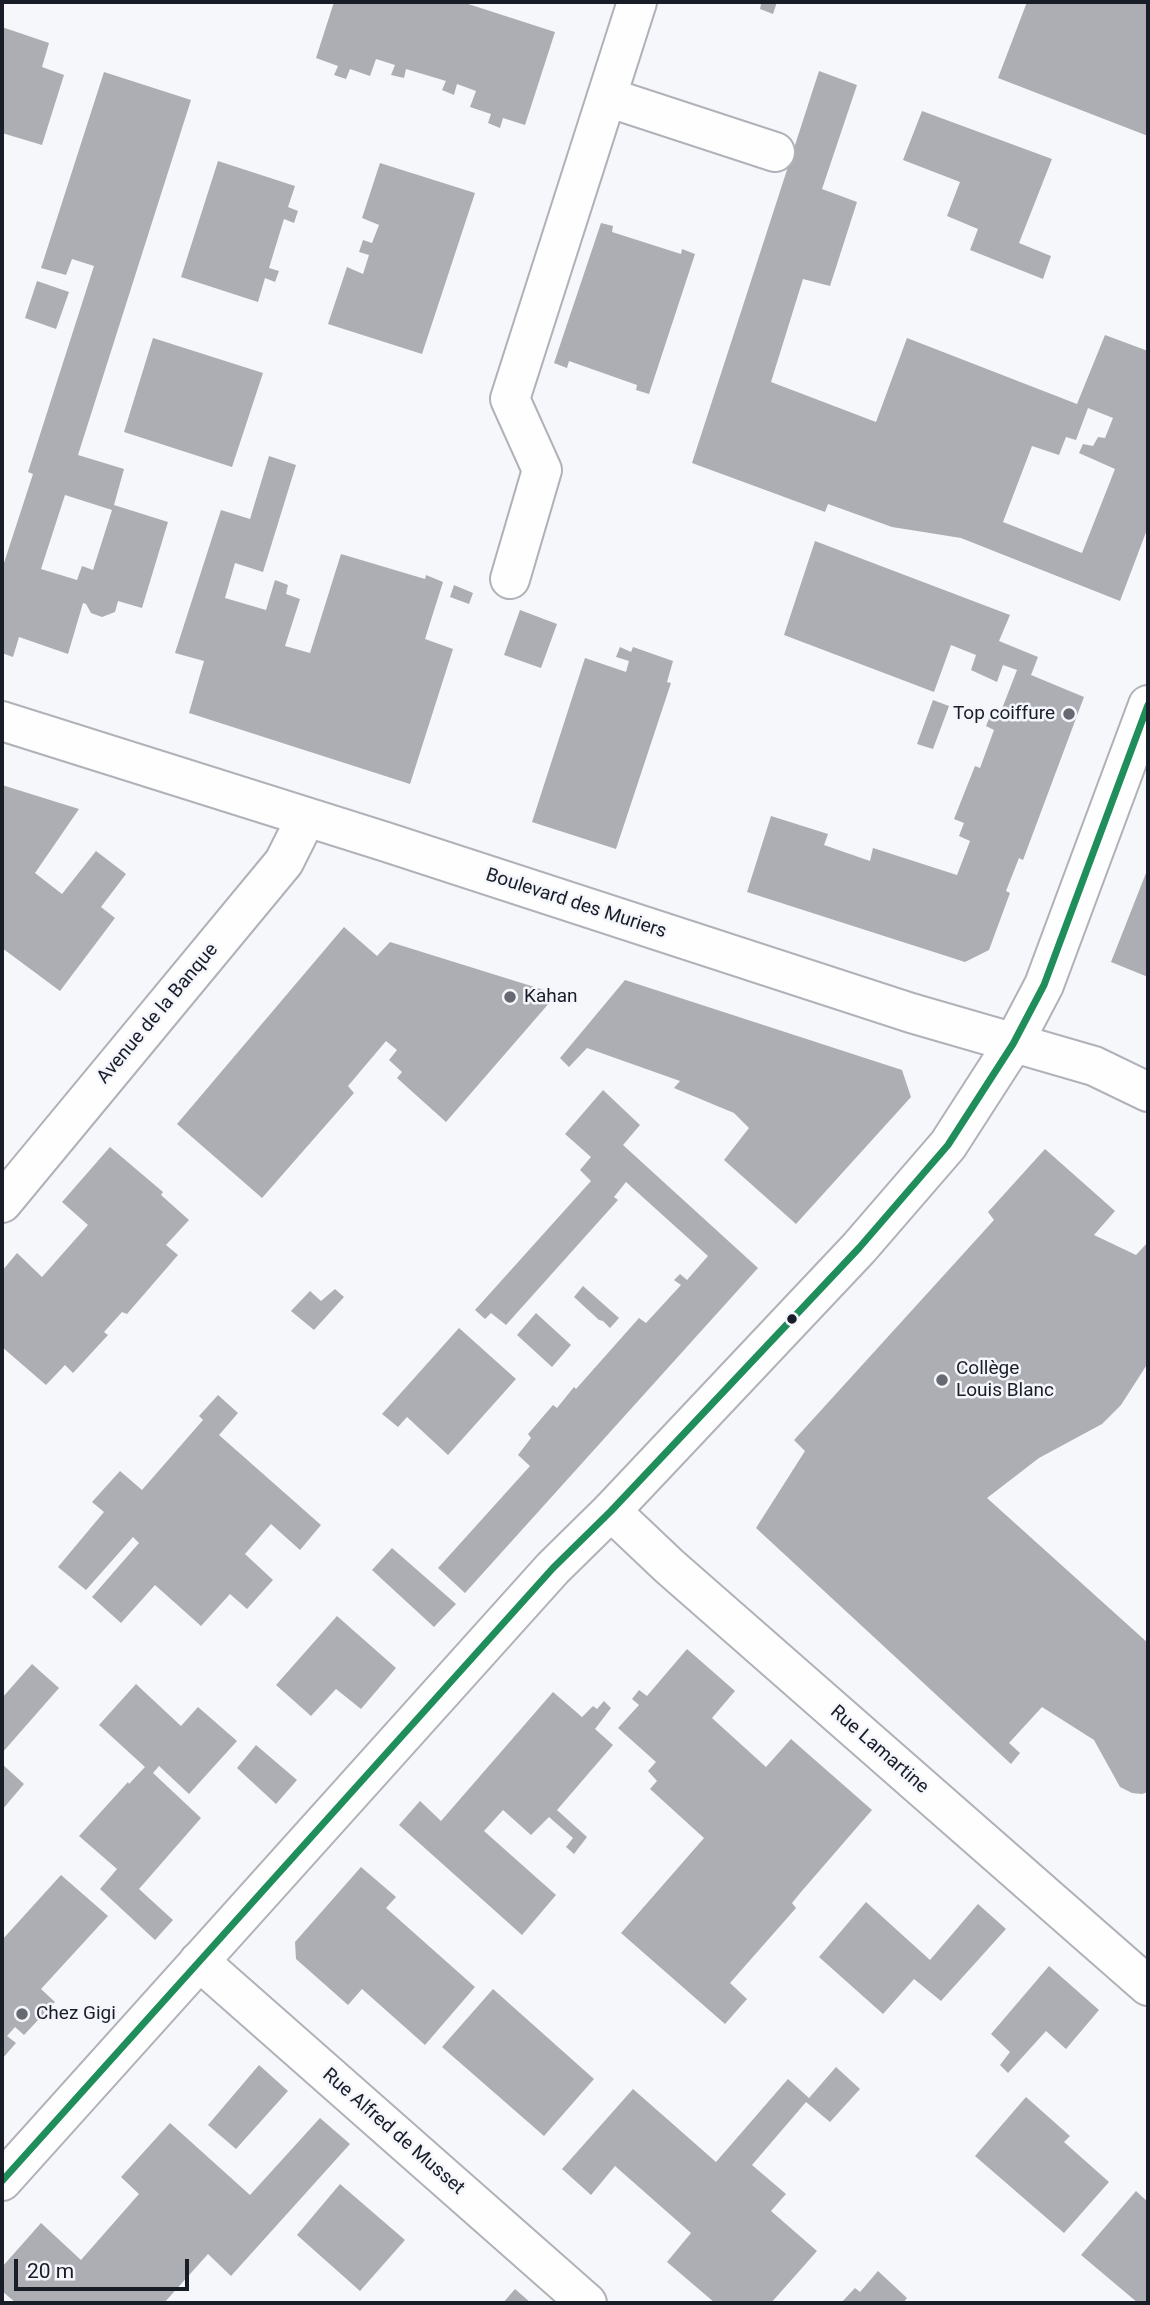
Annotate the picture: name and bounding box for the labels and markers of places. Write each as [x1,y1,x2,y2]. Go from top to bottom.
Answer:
place label: Top coiffure [953,703,1055,725]
marker: Top coiffure [1061,706,1077,722]
place label: Kahan [524,986,578,1008]
marker: Kahan [502,989,518,1005]
unlabelled marker [785,1312,799,1326]
place label: Collège Louis Blanc [956,1358,1054,1402]
marker: Collège Louis Blanc [934,1372,950,1388]
place label: Chez Gigi [36,2003,116,2025]
marker: Chez Gigi [14,2006,30,2022]

